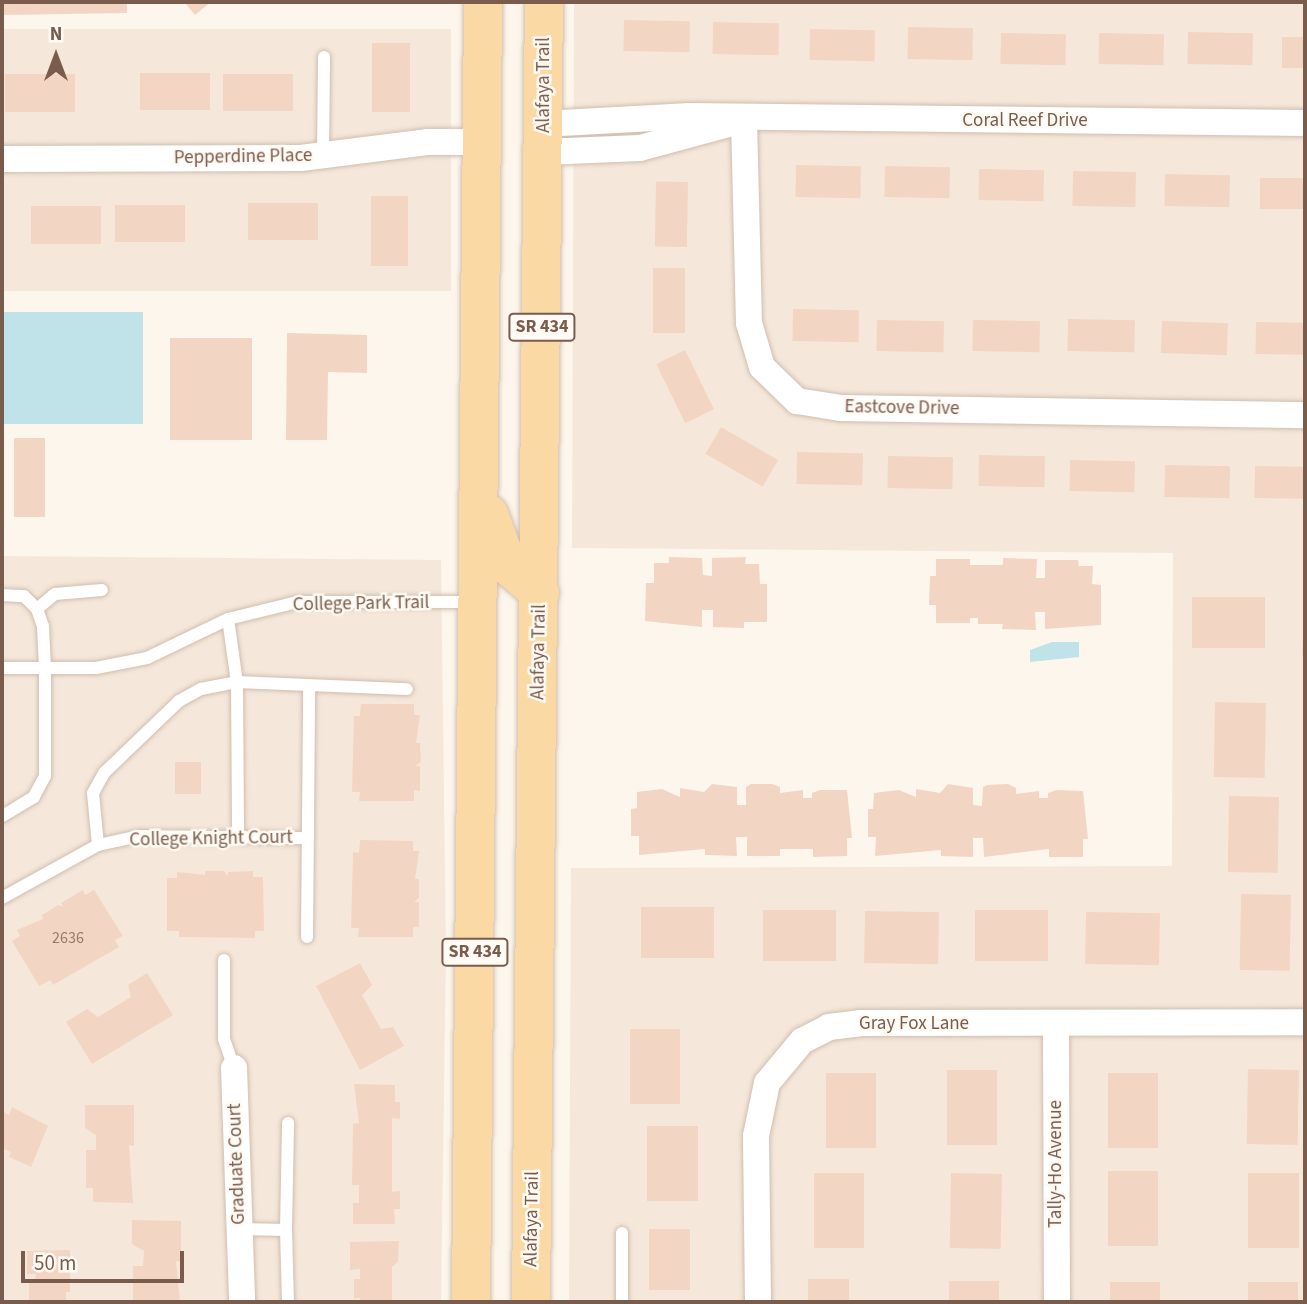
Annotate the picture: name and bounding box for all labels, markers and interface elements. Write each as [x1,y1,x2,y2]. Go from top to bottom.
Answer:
north arrow [21,21,91,91]
text: N [50,21,62,48]
street label: Alafaya Trail [533,37,555,133]
street label: Coral Reef Drive [962,110,1088,132]
street label: Pepperdine Place [174,144,312,170]
road number: SR 434 [507,312,577,342]
street label: Eastcove Drive [844,396,960,420]
street label: College Park Trail [293,591,429,617]
street label: Alafaya Trail [527,604,551,700]
street label: College Knight Court [129,826,293,852]
house number: 2636 [52,928,84,948]
road number: SR 434 [440,937,510,967]
street label: Gray Fox Lane [859,1013,969,1035]
street label: Tally-Ho Avenue [1045,1100,1067,1228]
street label: Graduate Court [223,1103,251,1225]
street label: Alafaya Trail [520,1171,544,1267]
scale bar [24,1238,187,1282]
text: 50 m [34,1248,76,1278]

